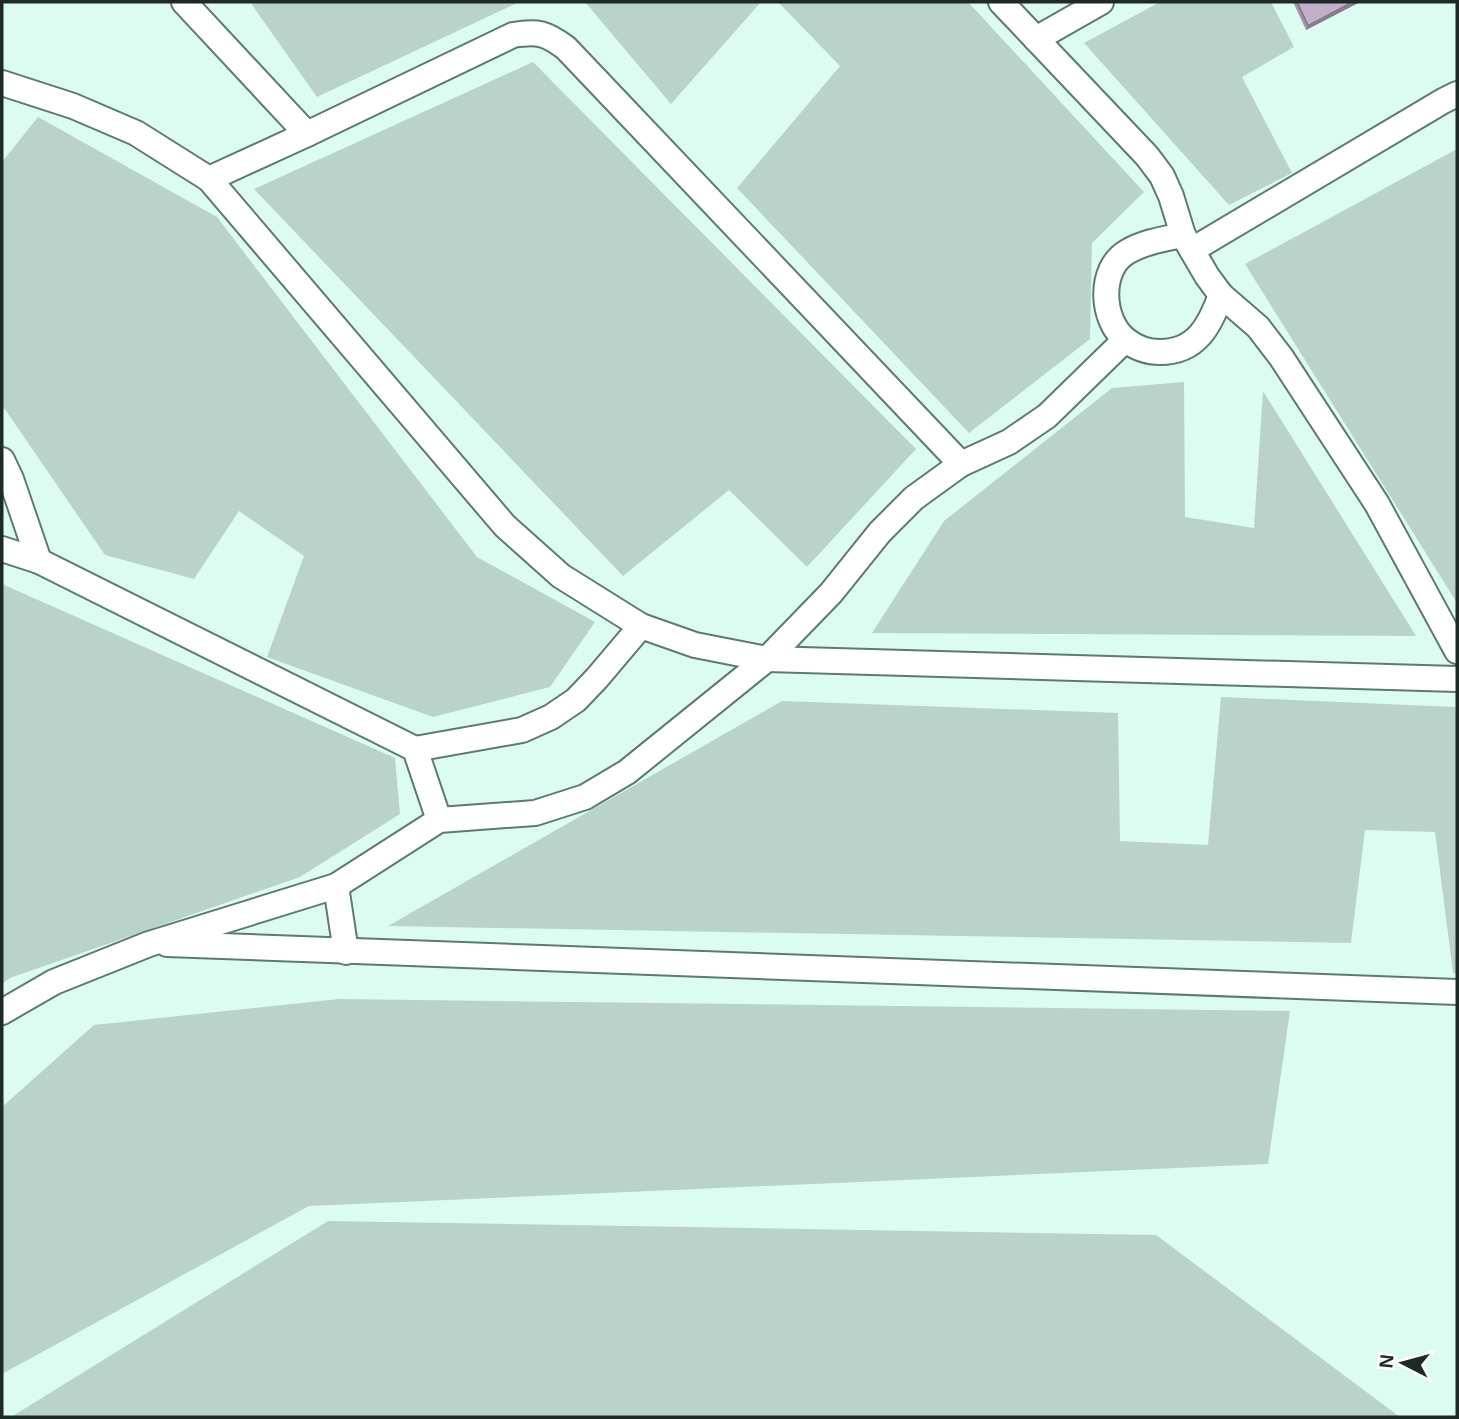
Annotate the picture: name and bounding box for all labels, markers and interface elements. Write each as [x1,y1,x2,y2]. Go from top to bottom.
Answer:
north arrow [1368,1328,1438,1398]
text: N [1375,1353,1398,1369]

